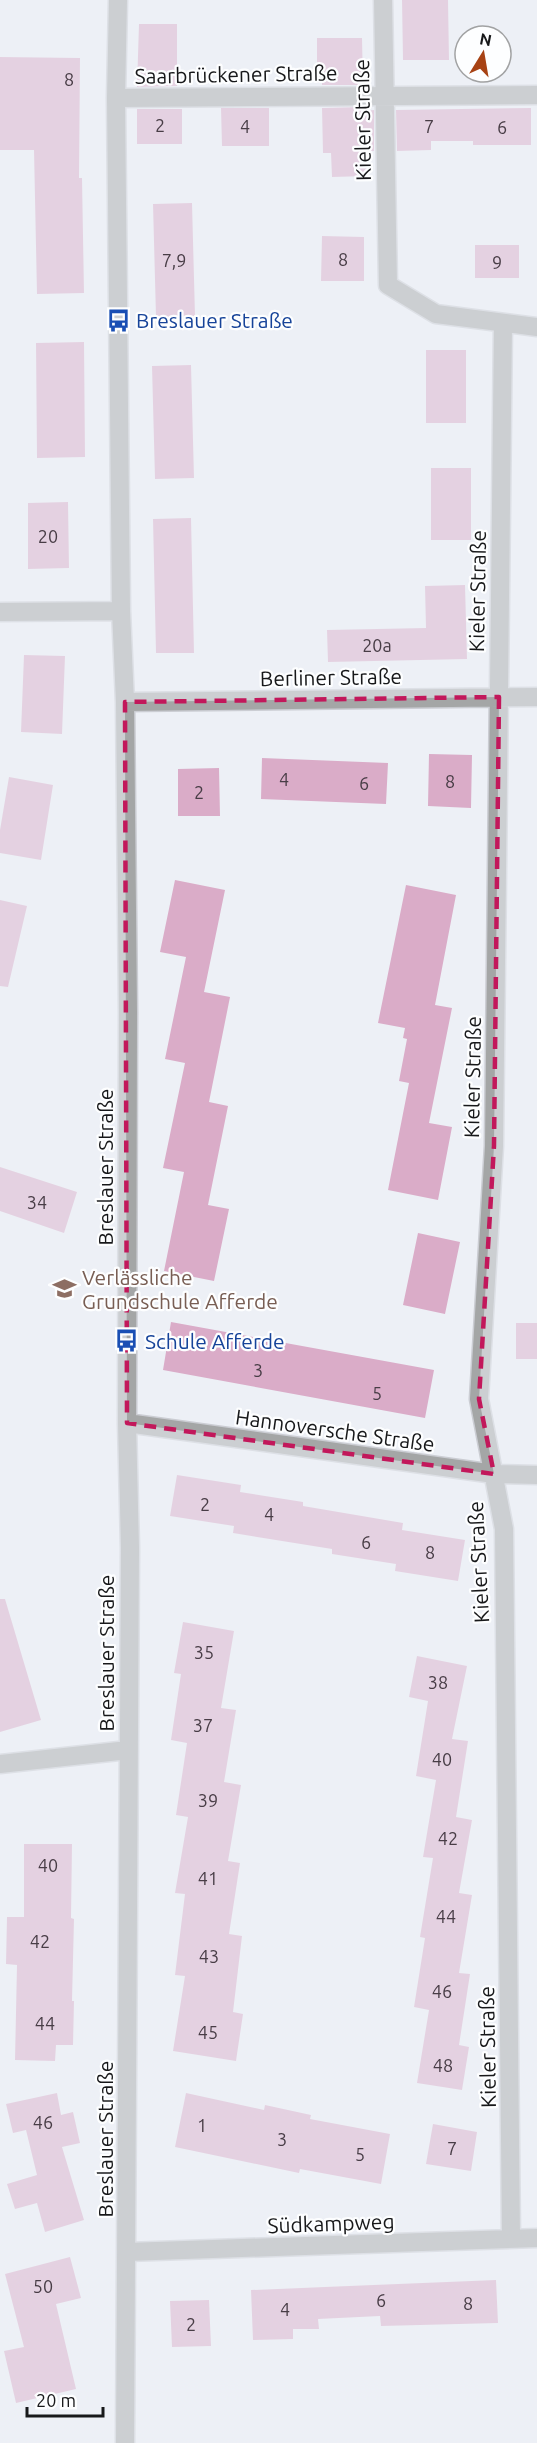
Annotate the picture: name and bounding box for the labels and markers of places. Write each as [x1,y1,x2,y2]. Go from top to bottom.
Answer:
bus stop icon: Breslauer Straße [105,307,131,333]
place label: Breslauer Straße [136,308,293,332]
place label: Verlässliche Grundschule Afferde [82,1265,278,1313]
school or university icon: Verlässliche Grundschule Afferde [51,1276,77,1302]
bus stop icon: Schule Afferde [114,1328,140,1354]
place label: Schule Afferde [145,1329,285,1353]

